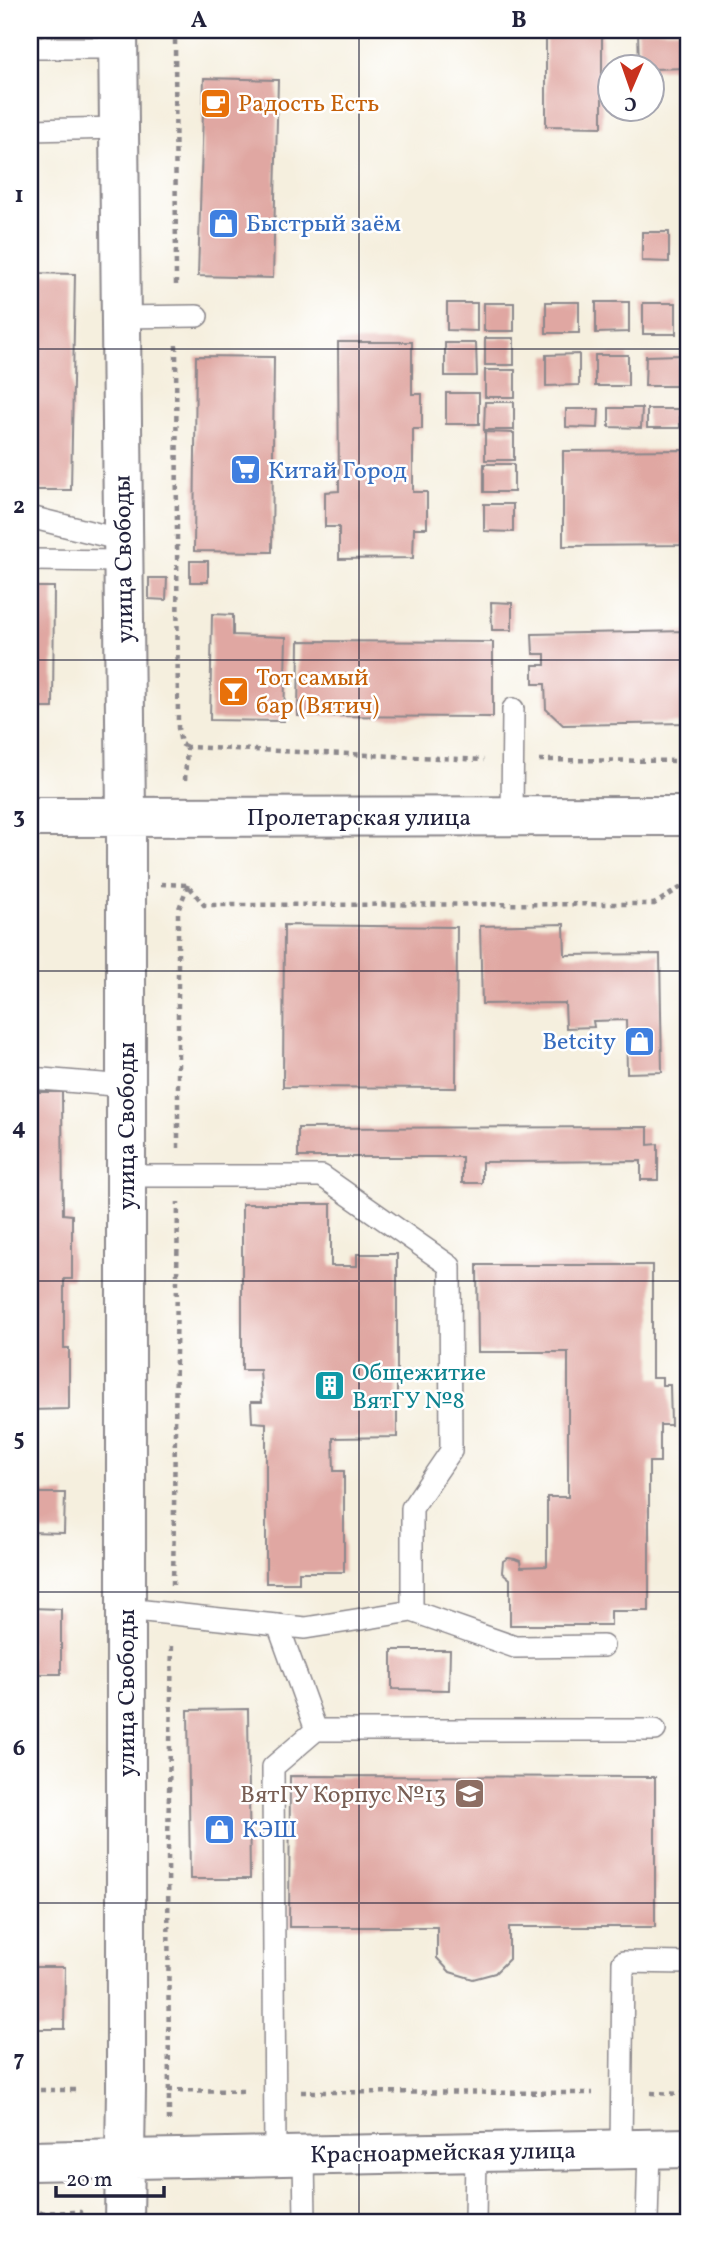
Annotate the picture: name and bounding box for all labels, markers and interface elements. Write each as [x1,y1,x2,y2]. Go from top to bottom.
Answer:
text: A [191,5,207,37]
text: B [511,5,527,37]
north arrow [596,52,666,122]
cafe icon: Радость Есть [198,86,232,120]
place label: Радость Есть [238,88,379,122]
text: С [624,90,637,116]
text: 1 [14,180,24,212]
shop icon: Быстрый заём [206,206,240,240]
place label: Быстрый заём [246,208,401,242]
supermarket icon: Китай Город [228,453,262,487]
place label: Китай Город [268,455,407,489]
street label: улица Свободы [107,475,143,643]
text: 2 [13,491,25,523]
place label: Тот самый бар (Вятич) [256,662,379,724]
bar icon: Тот самый бар (Вятич) [216,674,250,708]
text: 3 [13,801,25,833]
street label: Пролетарская улица [247,802,471,836]
shop icon: Betcity [622,1024,656,1058]
place label: Betcity [542,1026,616,1060]
street label: улица Свободы [111,1042,145,1210]
text: 4 [12,1112,26,1144]
place label: Общежитие ВятГУ №8 [352,1357,486,1419]
building icon: Общежитие ВятГУ №8 [312,1369,346,1403]
text: 5 [13,1423,25,1455]
street label: улица Свободы [111,1609,145,1777]
text: 6 [13,1733,25,1765]
school or university icon: ВятГУ Корпус №13 [452,1777,486,1811]
place label: ВятГУ Корпус №13 [240,1779,446,1813]
shop icon: КЭШ [202,1812,236,1846]
place label: КЭШ [242,1814,297,1848]
text: 7 [14,2044,25,2076]
street label: Красноармейская улица [310,2135,576,2173]
scale bar [56,2154,164,2198]
text: 20 m [66,2166,112,2195]

